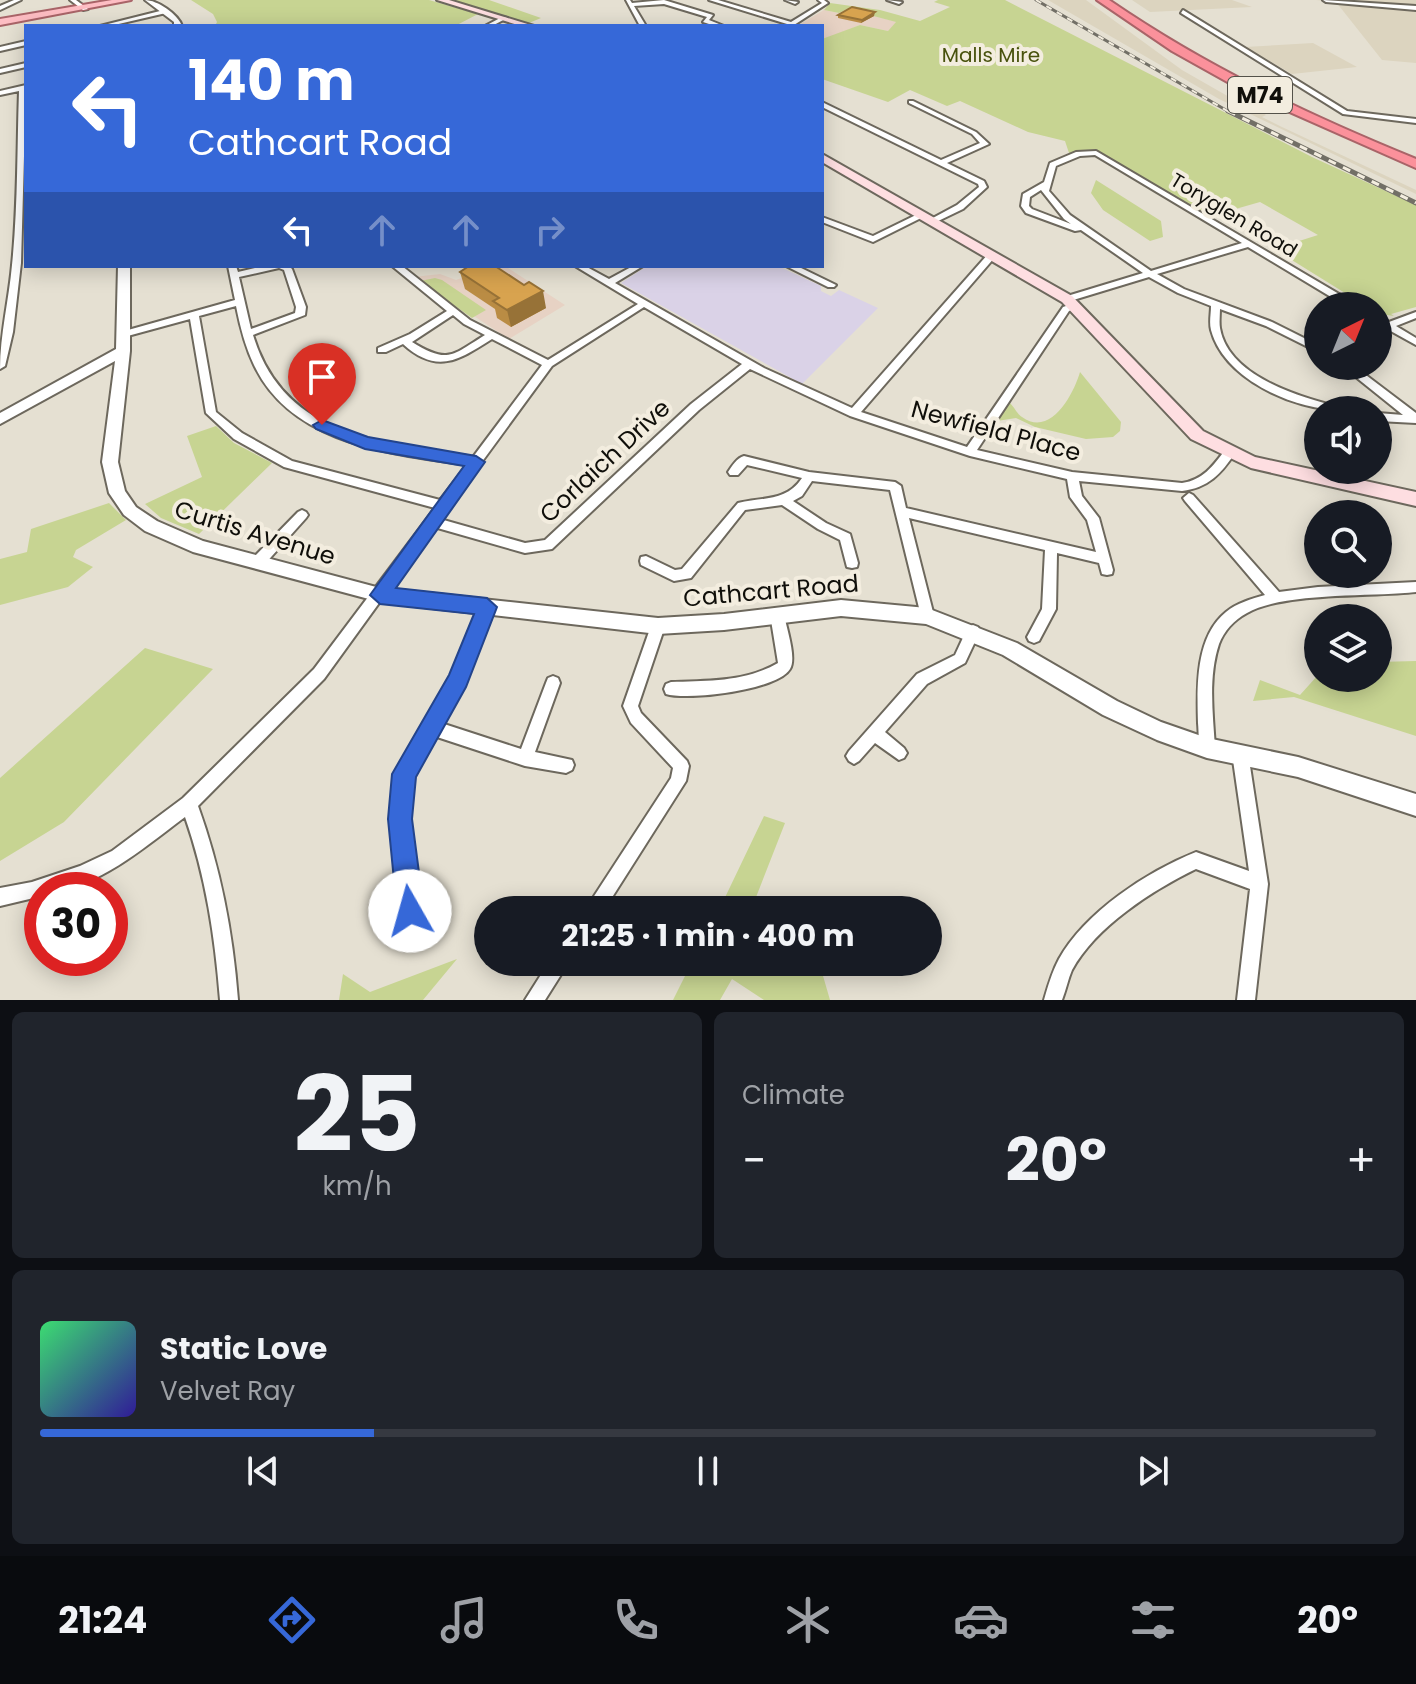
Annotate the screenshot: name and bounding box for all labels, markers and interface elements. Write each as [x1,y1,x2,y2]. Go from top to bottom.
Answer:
text: 140 m [188,41,355,120]
park label: Malls Mire [942,41,1040,69]
icon: left [56,56,160,160]
road number: M74 [1228,77,1292,113]
text: Cathcart Road [188,117,452,168]
street label: Toryglen Road [1165,166,1303,264]
icon: left [276,208,320,252]
icon: ahead [360,208,404,252]
icon: ahead [444,208,488,252]
icon: right [528,208,572,252]
north arrow [1304,292,1392,380]
map controls [1304,292,1392,692]
pin [288,343,356,425]
icon: arrive [300,355,344,399]
street label: Corlaich Drive [532,391,677,530]
street label: Newfield Place [908,392,1084,469]
button: sound [1304,396,1392,484]
street label: Curtis Avenue [171,492,340,573]
button: search [1304,500,1392,588]
street label: Cathcart Road [682,566,860,615]
button: layers [1304,604,1392,692]
position arrow [368,869,452,953]
speed limit sign: 30 [24,872,128,976]
text: 21:25 · 1 min · 400 m [562,914,854,957]
text: 25 [294,1042,420,1187]
text: Climate [742,1077,845,1113]
text: 20° [1006,1118,1107,1202]
text: − [742,1130,766,1191]
text: + [1346,1130,1376,1191]
text: km/h [322,1168,392,1204]
text: Static Love [160,1327,327,1370]
text: Velvet Ray [160,1373,295,1409]
icon: previous [241,1449,285,1493]
icon: pause [686,1449,730,1493]
icon: next [1131,1449,1175,1493]
icon: directions [264,1592,320,1648]
icon: music [436,1592,492,1648]
icon: phone [608,1592,664,1648]
icon: climate [780,1592,836,1648]
icon: car [953,1592,1009,1648]
icon: filters [1125,1592,1181,1648]
text: 21:24 [58,1595,147,1646]
text: 20° [1297,1595,1358,1646]

